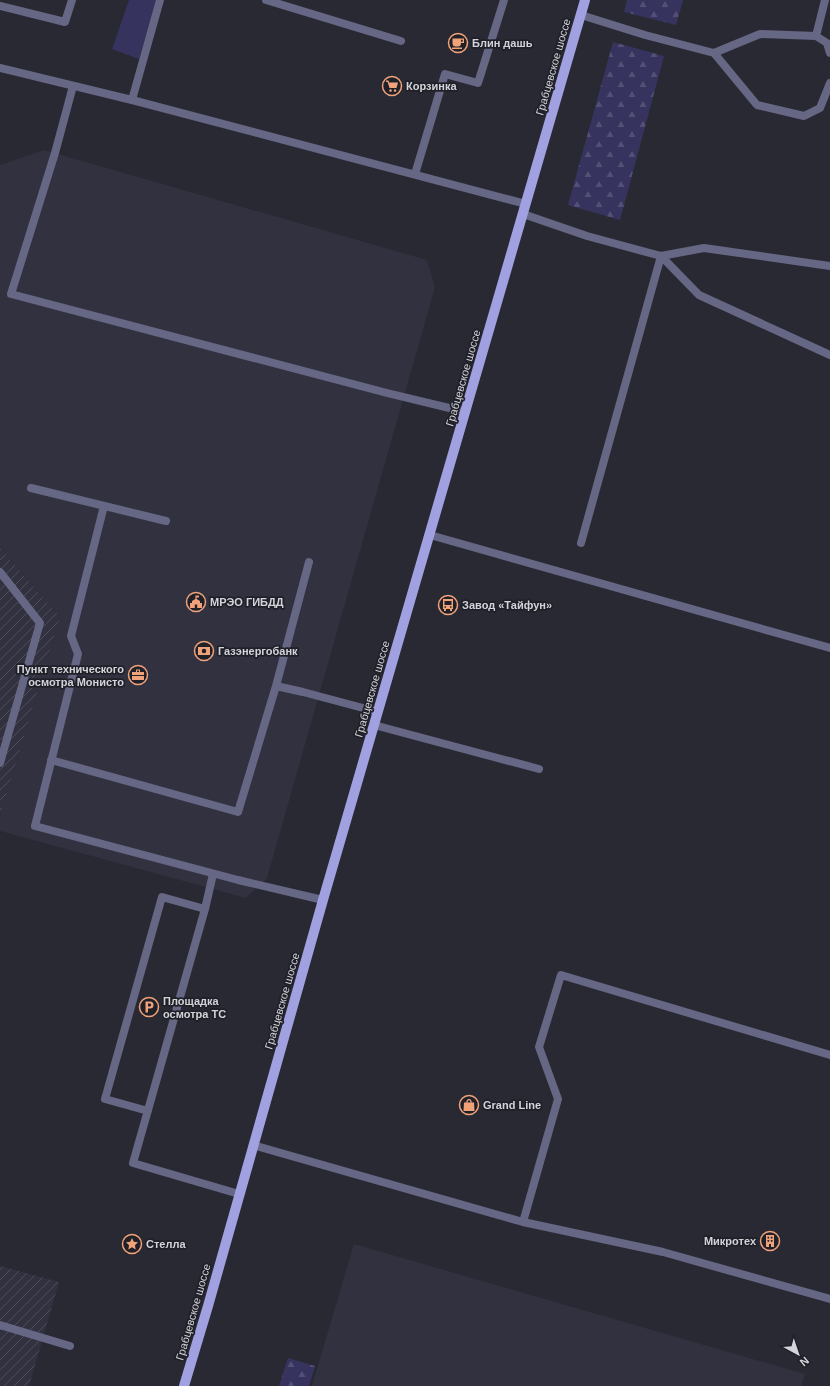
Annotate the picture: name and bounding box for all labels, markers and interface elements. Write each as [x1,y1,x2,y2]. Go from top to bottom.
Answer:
street label: Грабцевское шоссе [533,17,573,117]
cafe icon: Блин дашь [447,32,469,54]
place label: Блин дашь [472,37,533,49]
supermarket icon: Корзинка [381,75,403,97]
place label: Корзинка [406,80,457,92]
street label: Грабцевское шоссе [443,328,483,428]
public building icon: МРЭО ГИБДД [185,591,207,613]
bus stop icon: Завод «Тайфун» [437,594,459,616]
place label: МРЭО ГИБДД [210,596,284,608]
place label: Завод «Тайфун» [462,599,552,611]
street label: Грабцевское шоссе [352,639,392,739]
bank icon: Газэнергобанк [193,640,215,662]
place label: Газэнергобанк [218,645,298,657]
place label: Пункт технического осмотра Монисто [17,663,124,688]
office icon: Пункт технического осмотра Монисто [127,664,149,686]
street label: Грабцевское шоссе [262,951,302,1051]
place label: Площадка осмотра ТС [163,995,226,1020]
parking icon: Площадка осмотра ТС [138,996,160,1018]
shop icon: Grand Line [458,1094,480,1116]
place label: Grand Line [483,1099,541,1111]
building icon: Микротех [759,1230,781,1252]
place icon: Стелла [121,1233,143,1255]
place label: Микротех [704,1235,757,1247]
place label: Стелла [146,1238,186,1250]
street label: Грабцевское шоссе [173,1262,213,1362]
north arrow [778,1334,818,1374]
text: N [797,1355,811,1369]

